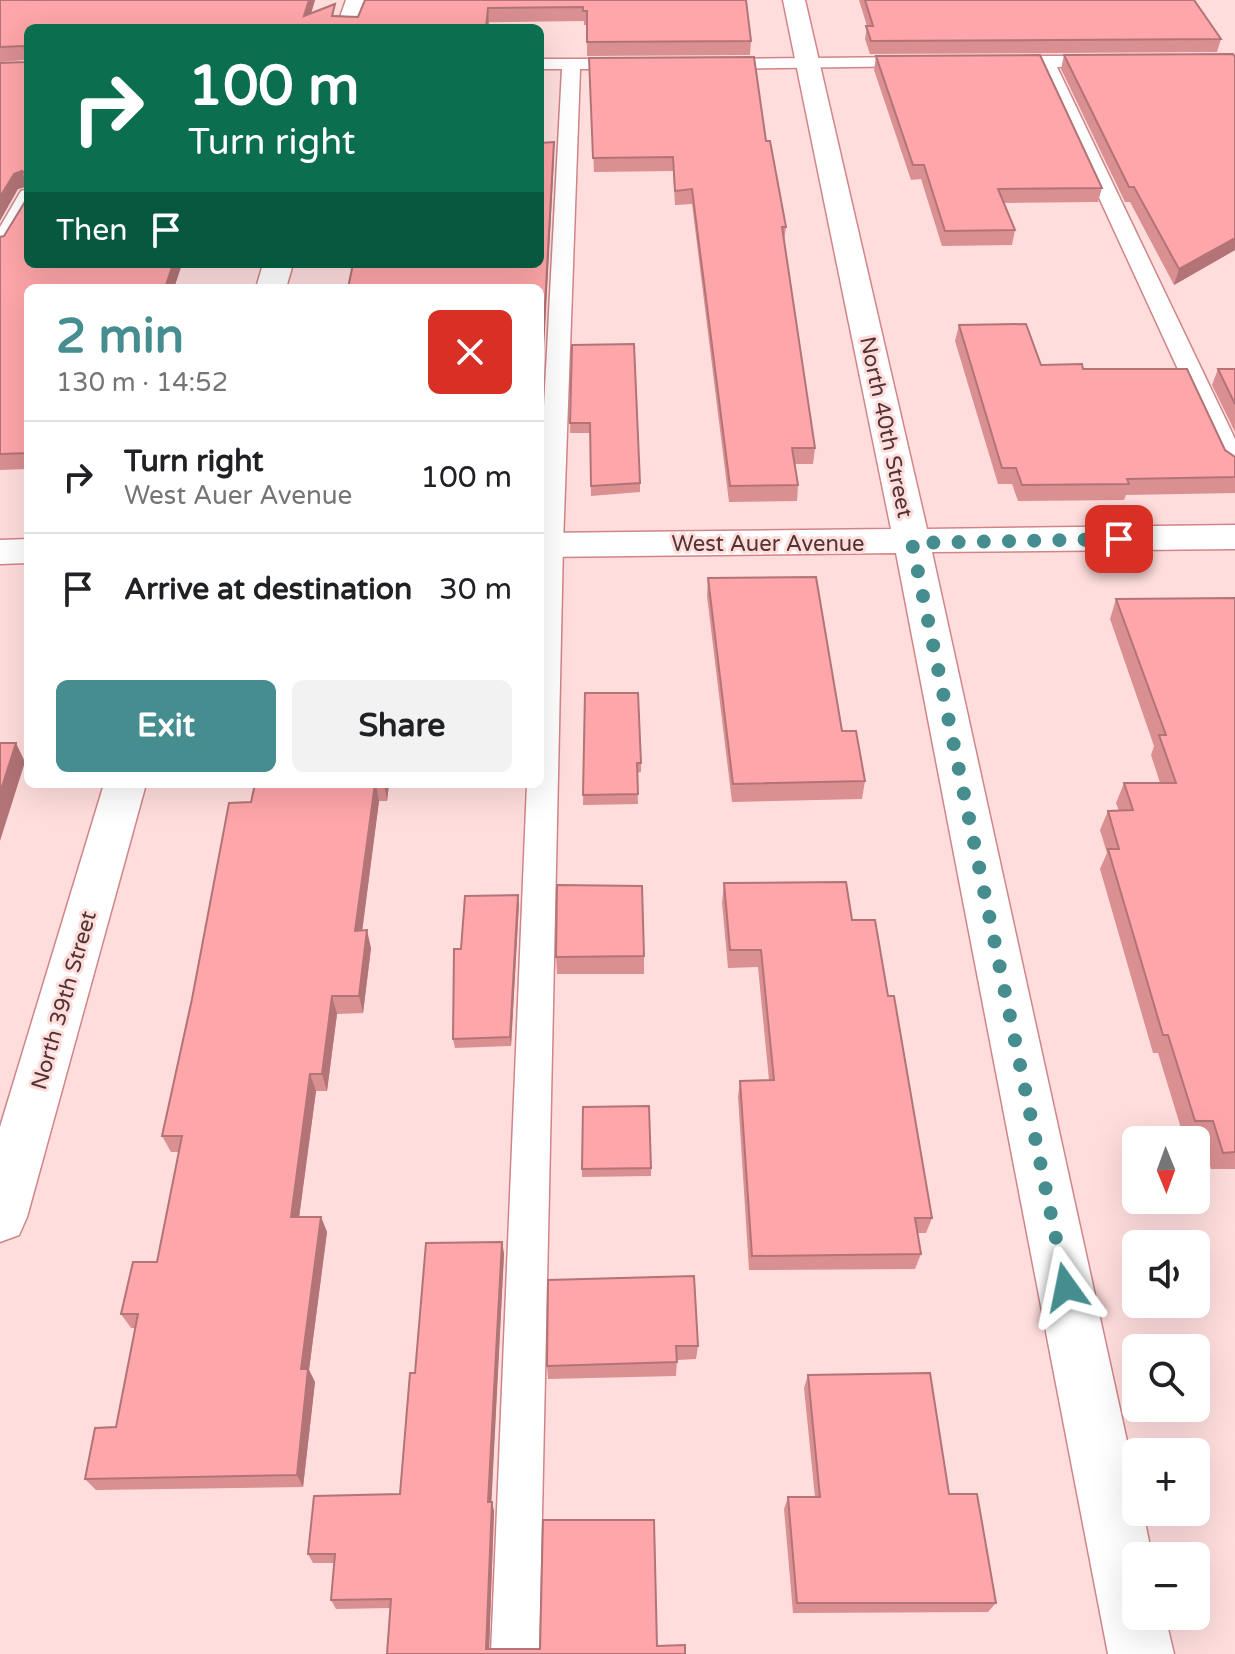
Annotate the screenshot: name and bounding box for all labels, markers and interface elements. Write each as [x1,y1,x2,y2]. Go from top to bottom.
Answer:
text: 100 m [188,53,359,120]
icon: right [56,56,160,160]
text: Turn right [188,121,355,164]
icon: arrive [144,208,188,252]
text: Then [56,212,128,249]
text: 2 min [56,308,184,366]
button: close [428,310,512,394]
street label: North 40th Street [854,334,918,520]
text: 130 m · 14:52 [56,367,228,398]
text: Turn right [124,443,264,480]
icon: right [56,455,100,499]
text: 100 m [420,459,512,496]
text: West Auer Avenue [124,480,352,511]
pin [1085,505,1153,573]
icon: arrive [1097,517,1141,561]
street label: West Auer Avenue [671,531,865,557]
icon: arrive [56,567,100,611]
text: Arrive at destination [124,571,412,608]
text: 30 m [439,571,512,608]
button: Exit [56,680,276,772]
button: Share [292,680,512,772]
street label: North 39th Street [26,908,102,1093]
north arrow [1122,1126,1210,1214]
map controls [1122,1126,1210,1630]
button: sound [1122,1230,1210,1318]
position arrow [1024,1245,1108,1329]
button: search [1122,1334,1210,1422]
button: + [1122,1438,1210,1526]
button: − [1122,1542,1210,1630]

